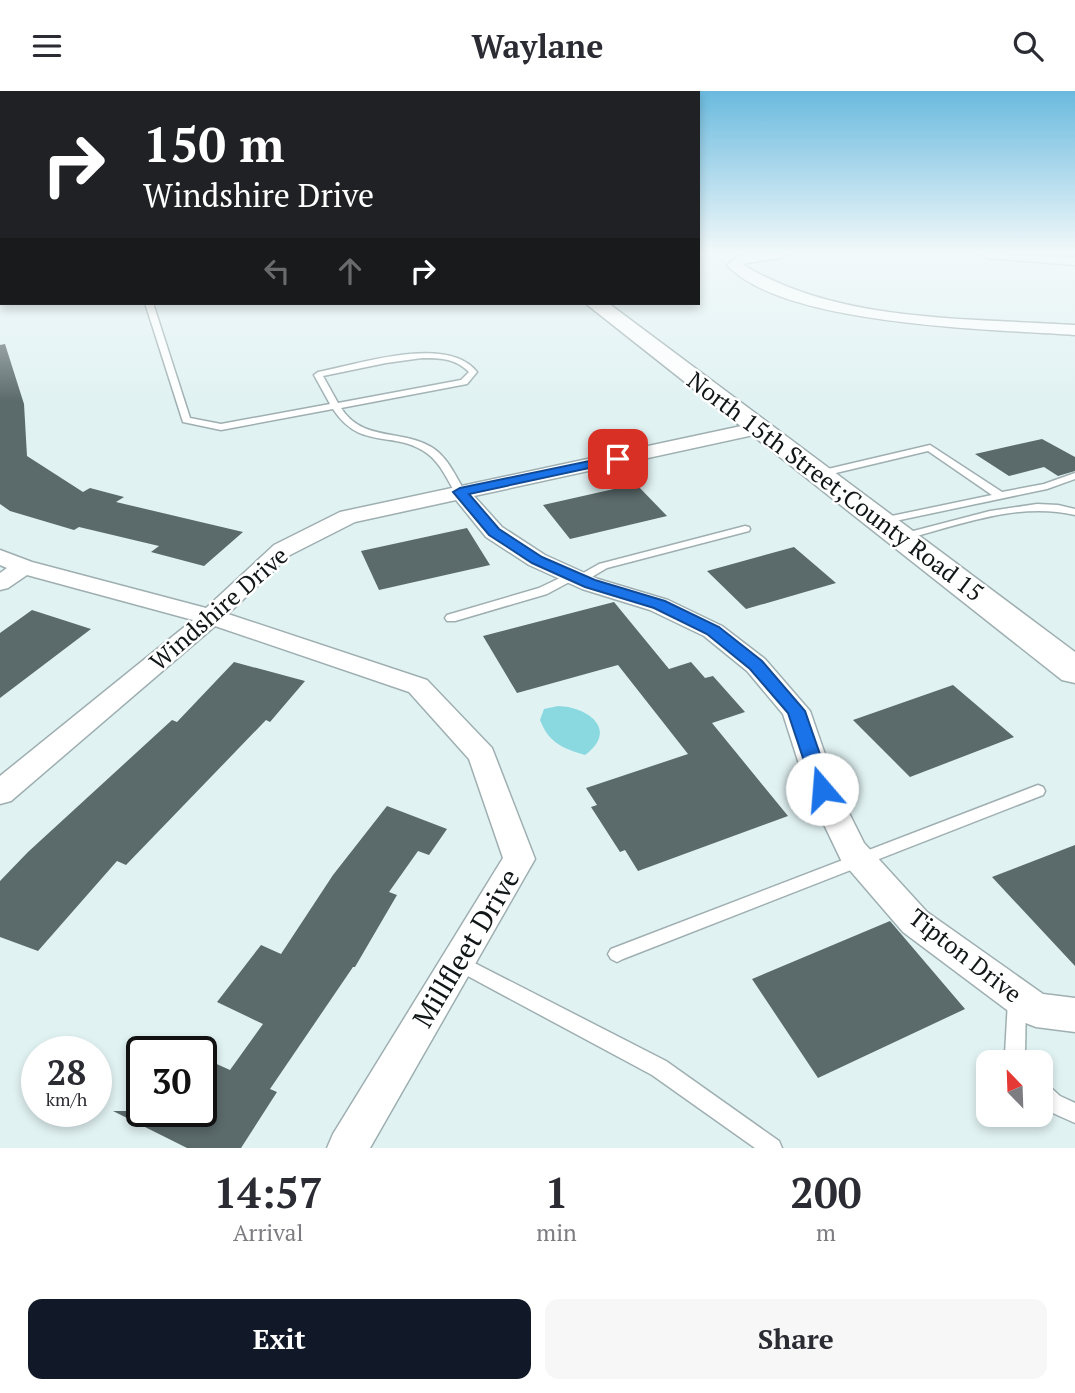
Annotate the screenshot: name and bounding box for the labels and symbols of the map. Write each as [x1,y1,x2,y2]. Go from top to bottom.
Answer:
street label: North 15th Street;County Road 15 [681,364,990,608]
pin [588,429,648,489]
street label: Windshire Drive [142,539,294,677]
position arrow [785,752,859,826]
street label: Millfleet Drive [404,862,527,1034]
street label: Tipton Drive [903,901,1029,1009]
speed limit sign: 30 [126,1036,217,1127]
north arrow [976,1050,1054,1127]

